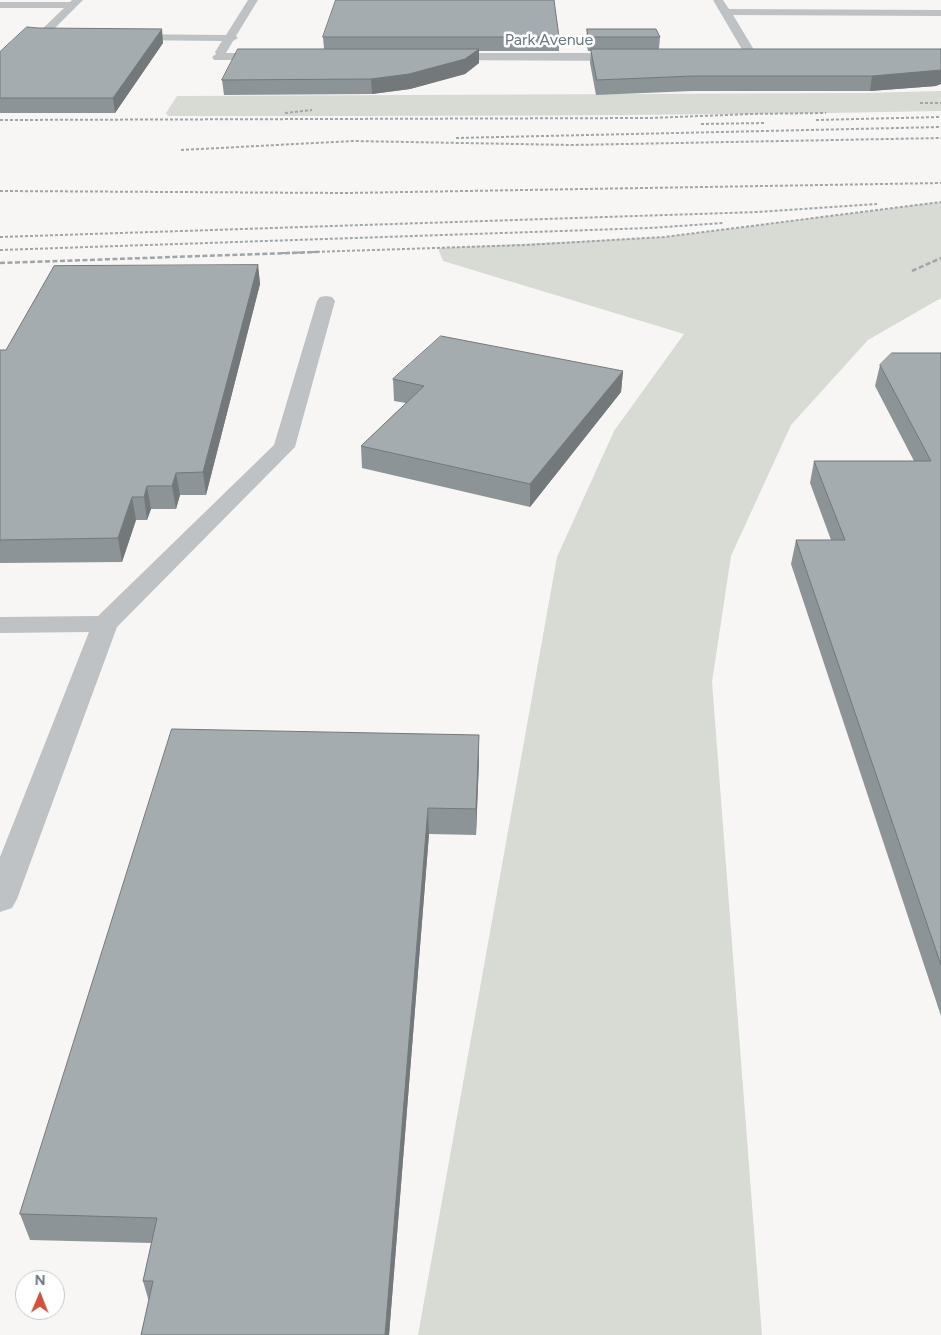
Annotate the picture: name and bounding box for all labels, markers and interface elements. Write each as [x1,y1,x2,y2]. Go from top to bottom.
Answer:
street label: Park Avenue [505,30,593,50]
north arrow [15,1270,65,1320]
text: N [35,1272,46,1289]

